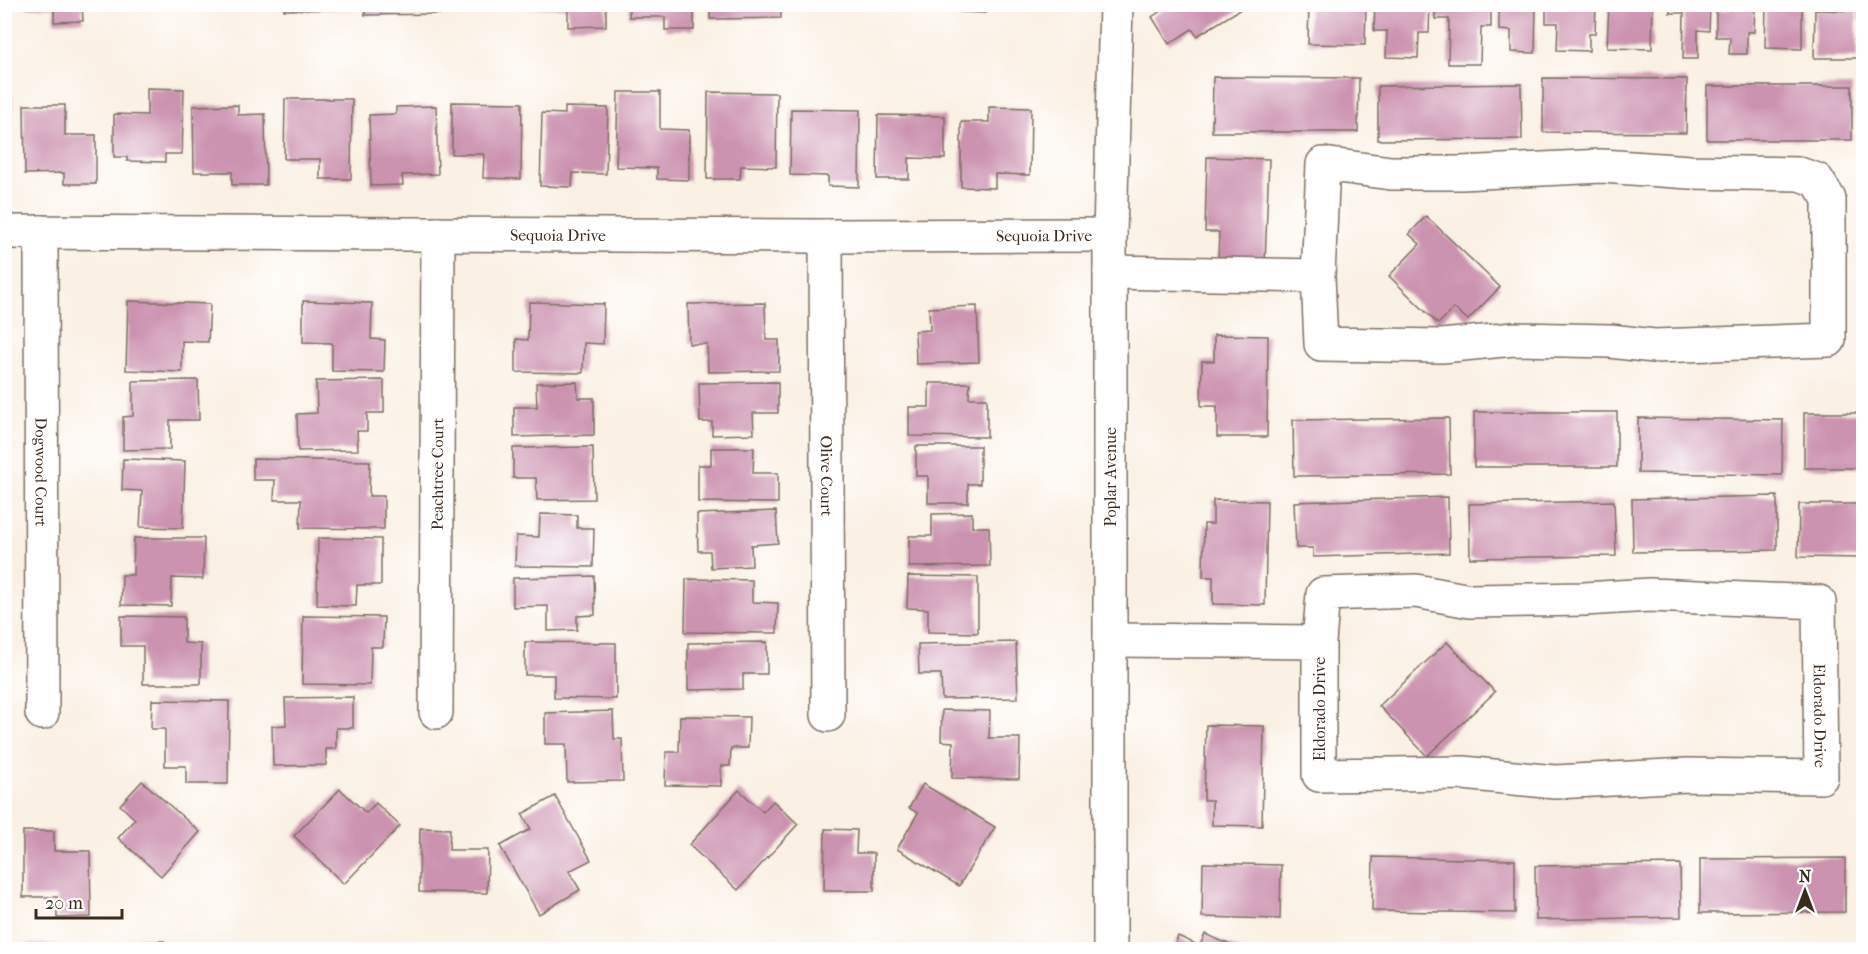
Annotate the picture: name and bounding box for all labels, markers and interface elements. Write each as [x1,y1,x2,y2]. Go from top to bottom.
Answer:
street label: Sequoia Drive [510,225,606,244]
street label: Sequoia Drive [996,226,1092,245]
street label: Dogwood Court [32,417,51,527]
street label: Peachtree Court [427,417,447,530]
street label: Poplar Avenue [1101,427,1120,527]
street label: Olive Court [817,435,837,517]
street label: Eldorado Drive [1310,657,1329,761]
street label: Eldorado Drive [1810,663,1830,768]
north arrow [1775,861,1835,921]
text: N [1799,867,1812,886]
scale bar [36,882,122,920]
text: 20 m [45,893,83,914]

